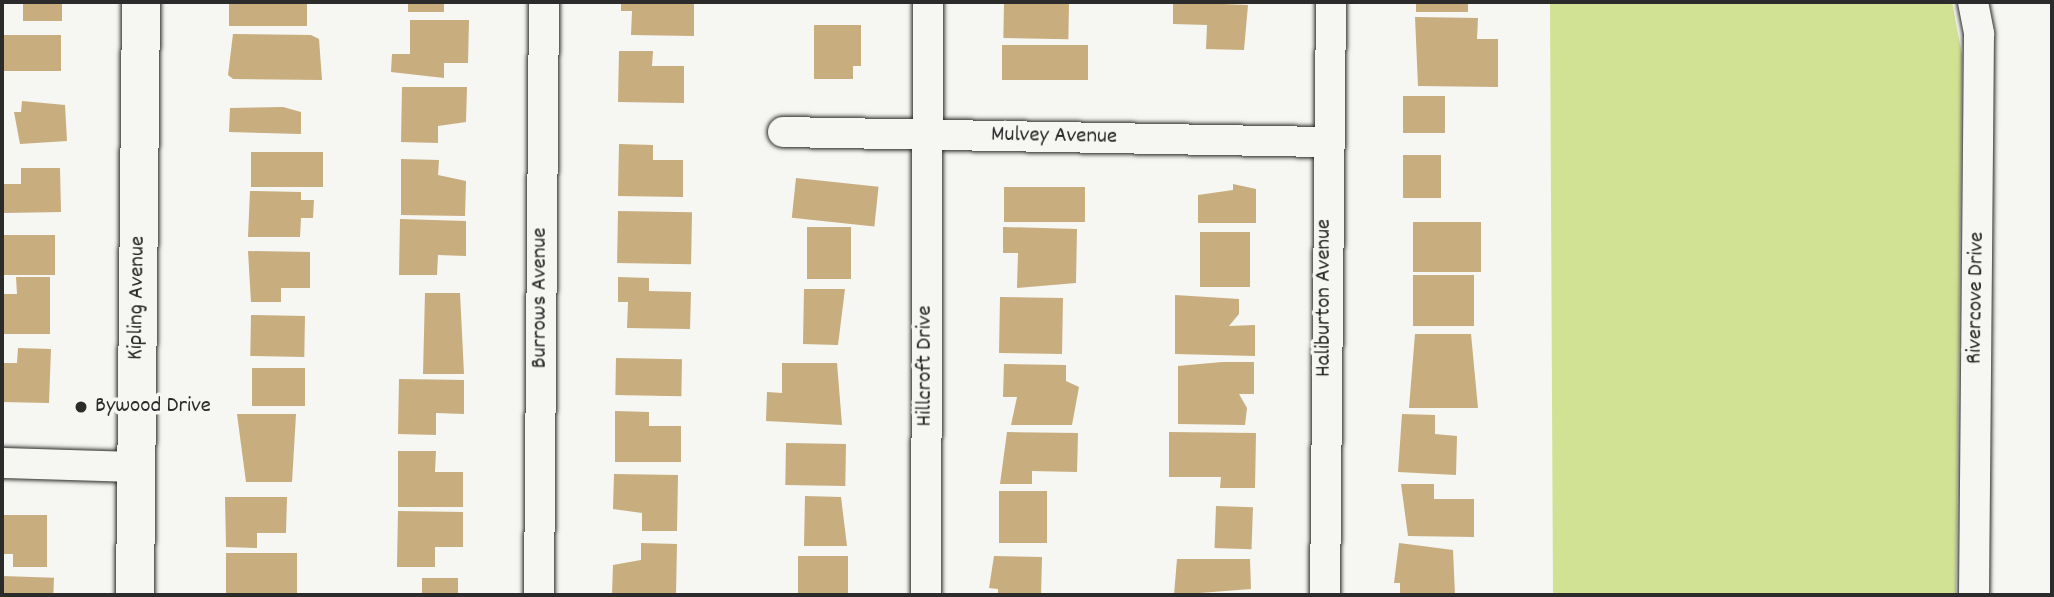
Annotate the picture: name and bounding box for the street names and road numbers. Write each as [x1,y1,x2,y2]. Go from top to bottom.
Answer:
street label: Mulvey Avenue [991,122,1117,152]
street label: Haliburton Avenue [1311,219,1339,377]
street label: Burrows Avenue [527,228,555,368]
street label: Rivercove Drive [1962,232,1992,364]
street label: Kipling Avenue [123,236,153,360]
street label: Hillcroft Drive [912,305,940,427]

